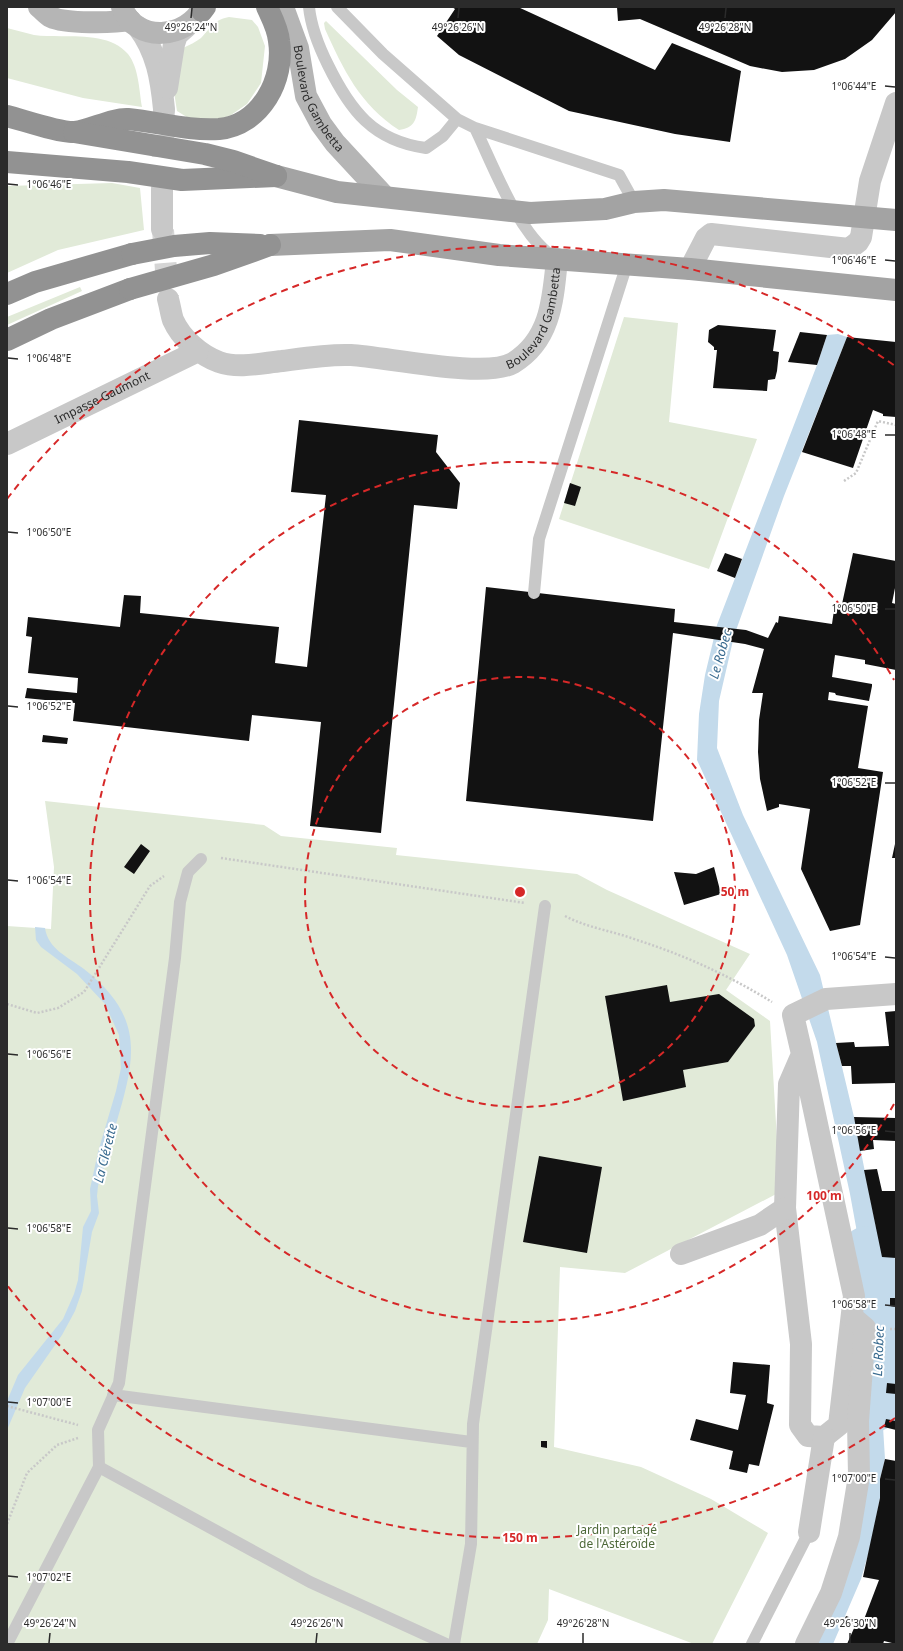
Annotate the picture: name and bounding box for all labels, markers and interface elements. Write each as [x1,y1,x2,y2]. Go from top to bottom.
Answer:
text: 49°26'24"N [165,20,217,34]
text: 49°26'26"N [432,20,484,34]
text: 49°26'28"N [699,20,751,34]
street label: Boulevard Gambetta [290,44,348,155]
text: 1°06'44"E [832,79,876,93]
text: 1°06'46"E [27,177,71,191]
text: 1°06'46"E [832,253,876,267]
street label: Boulevard Gambetta [503,267,564,373]
text: 1°06'48"E [27,351,71,365]
street label: Impasse Gaumont [52,366,153,428]
text: 1°06'48"E [832,427,876,441]
text: 1°06'50"E [27,525,71,539]
text: 1°06'50"E [832,601,876,615]
water label: Le Robec [704,627,736,681]
text: 1°06'52"E [27,699,71,713]
text: 1°06'52"E [832,775,876,789]
text: 1°06'54"E [27,873,71,887]
text: 50 m [721,883,749,900]
centre of rings [513,885,527,899]
text: 1°06'54"E [832,949,876,963]
text: 1°06'56"E [27,1047,71,1061]
water label: La Clérette [89,1121,121,1185]
text: 1°06'56"E [832,1123,876,1137]
text: 100 m [806,1187,842,1204]
text: 1°06'58"E [27,1221,71,1235]
text: 1°06'58"E [832,1297,876,1311]
water label: Le Robec [868,1325,888,1377]
text: 1°07'00"E [27,1395,71,1409]
text: 1°07'00"E [832,1471,876,1485]
park label: Jardin partagé de l'Astéroïde [576,1521,657,1552]
text: 150 m [502,1529,538,1546]
text: 1°07'02"E [27,1570,71,1584]
text: 49°26'24"N [24,1616,76,1630]
text: 49°26'26"N [291,1616,343,1630]
text: 49°26'28"N [557,1616,609,1630]
text: 49°26'30"N [824,1616,876,1630]

